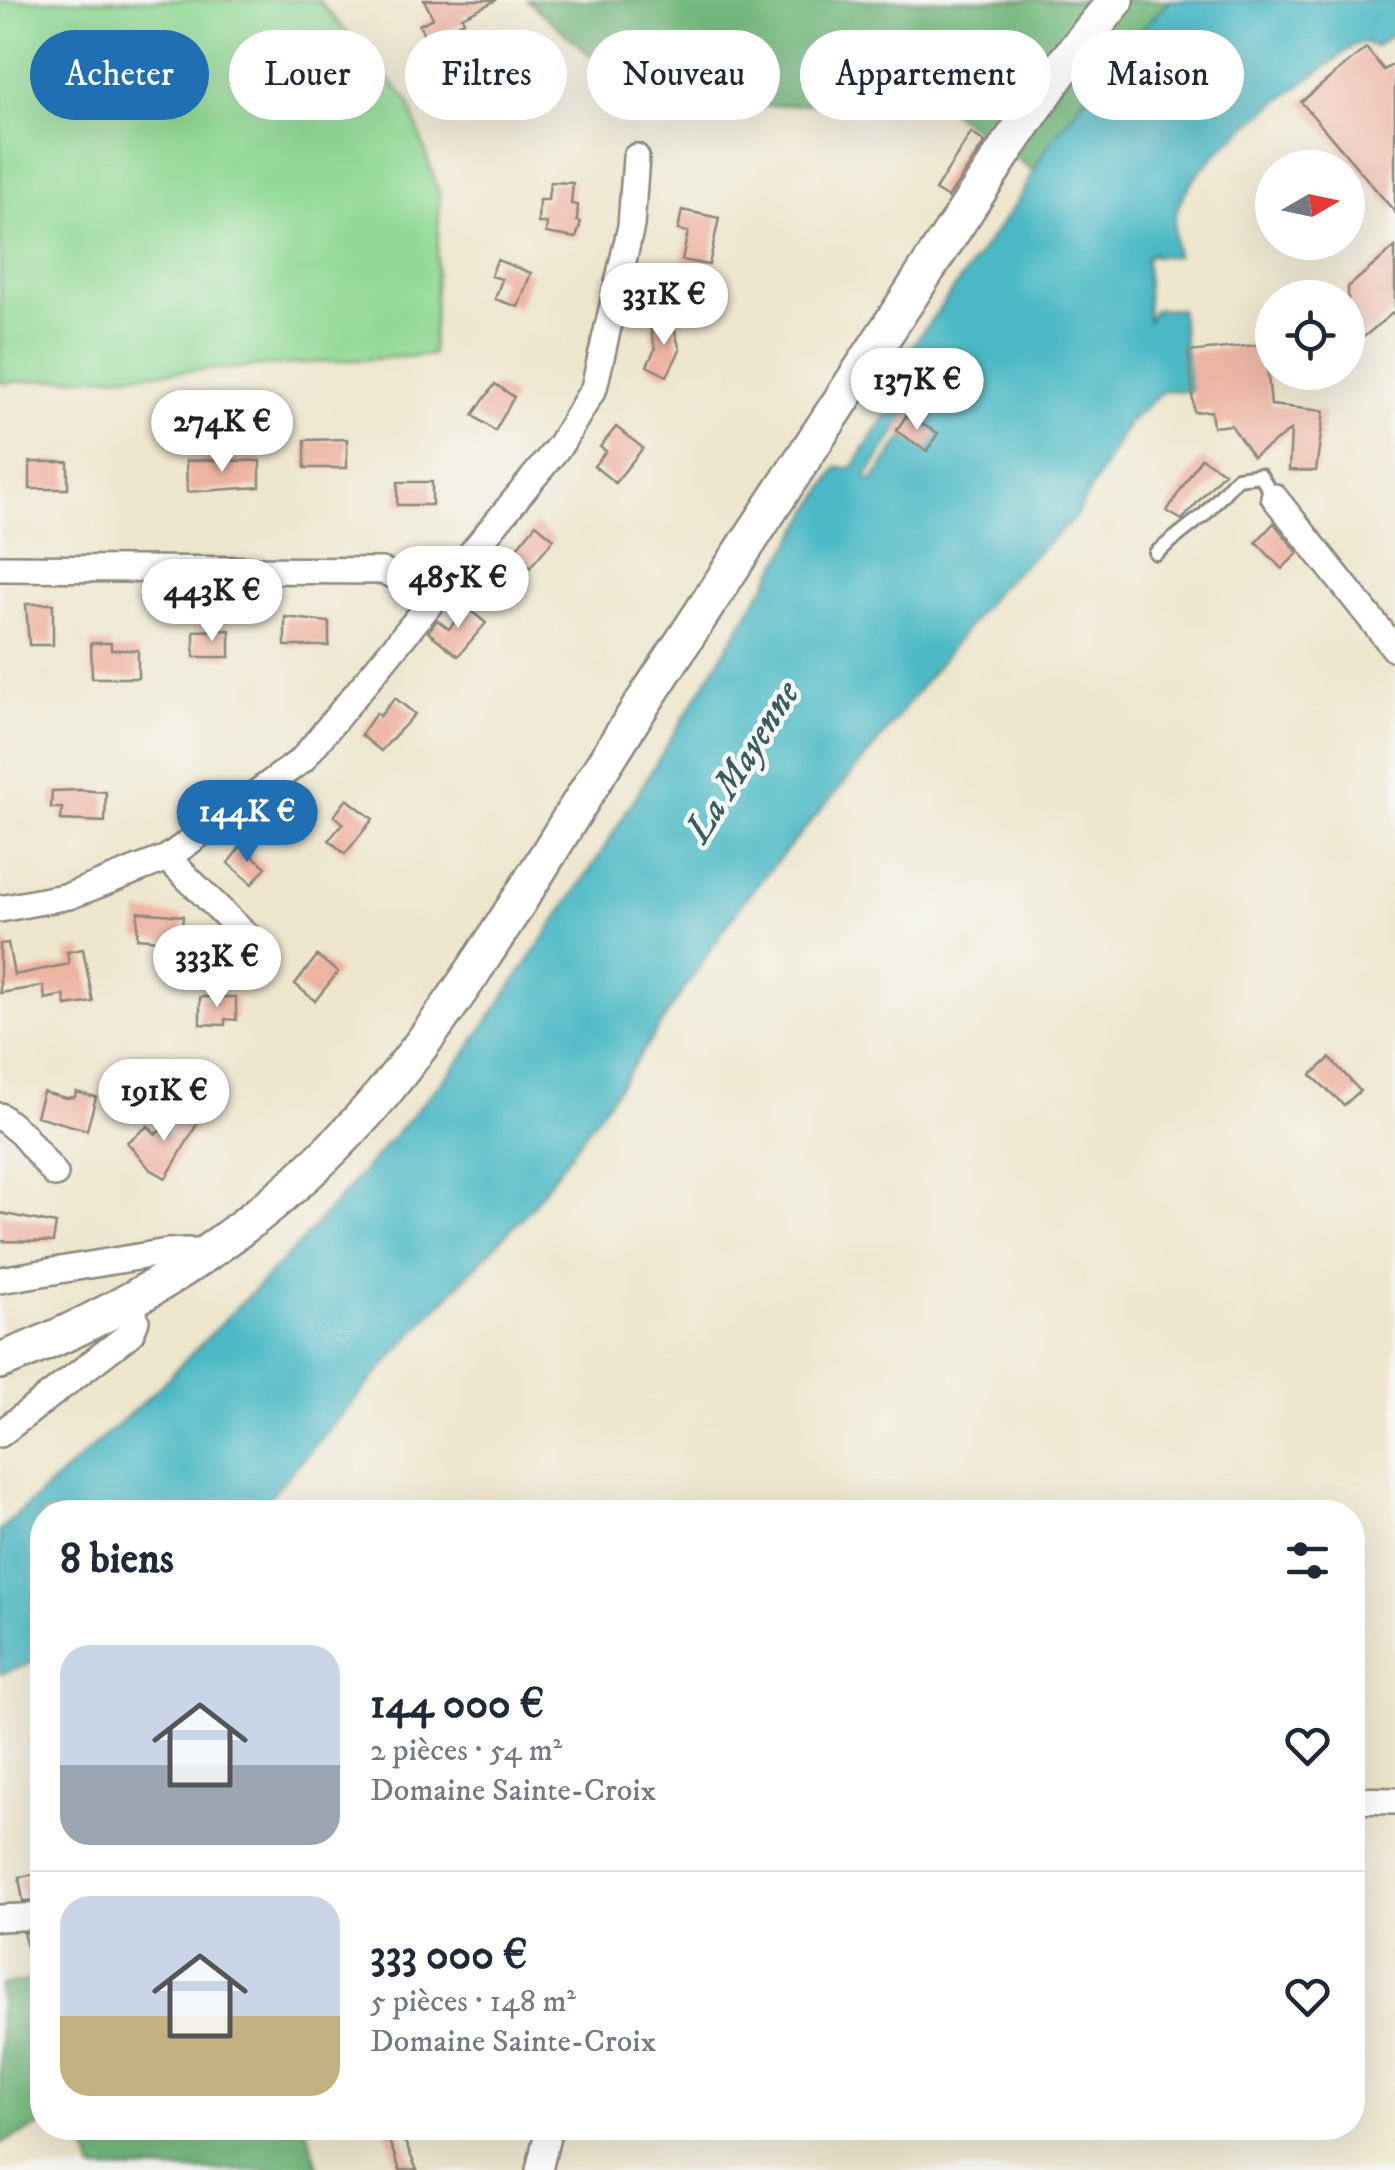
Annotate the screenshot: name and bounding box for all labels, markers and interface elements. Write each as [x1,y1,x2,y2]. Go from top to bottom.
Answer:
chip: Acheter [30,30,209,120]
chip: Louer [229,30,385,120]
chip: Filtres [405,30,567,120]
chip: Nouveau [587,30,780,120]
chip: Appartement [800,30,1051,120]
chip: Maison [1071,30,1244,120]
north arrow [1255,150,1365,260]
map controls [1255,150,1365,390]
pin: 331K € [583,263,745,348]
text: 331K € [622,275,706,315]
button: locate [1255,280,1365,390]
pin: 137K € [836,348,998,433]
text: 137K € [873,360,961,400]
pin: 274K € [141,390,303,475]
text: 274K € [173,402,271,442]
pin: 485K € [377,546,539,631]
text: 485K € [409,558,507,598]
pin: 443K € [131,559,293,644]
text: 443K € [164,571,260,611]
water label: La Mayenne [674,672,812,853]
pin: 144K € [166,780,328,865]
text: 144K € [199,792,295,832]
pin: 333K € [136,925,298,1010]
text: 333K € [175,937,259,977]
pin: 191K € [83,1059,245,1144]
text: 191K € [120,1071,208,1111]
icon: filters [1280,1533,1335,1588]
text: 8 biens [60,1534,174,1586]
text: 144 000 € [370,1679,544,1731]
icon: home [140,1685,260,1805]
icon: heart [1280,1718,1335,1773]
text: 2 pièces · 54 m² [370,1731,562,1771]
text: Domaine Sainte-Croix [370,1771,656,1811]
text: 333 000 € [370,1930,527,1982]
icon: home [140,1936,260,2056]
icon: heart [1280,1969,1335,2024]
text: 5 pièces · 148 m² [370,1982,576,2022]
text: Domaine Sainte-Croix [370,2022,656,2062]

